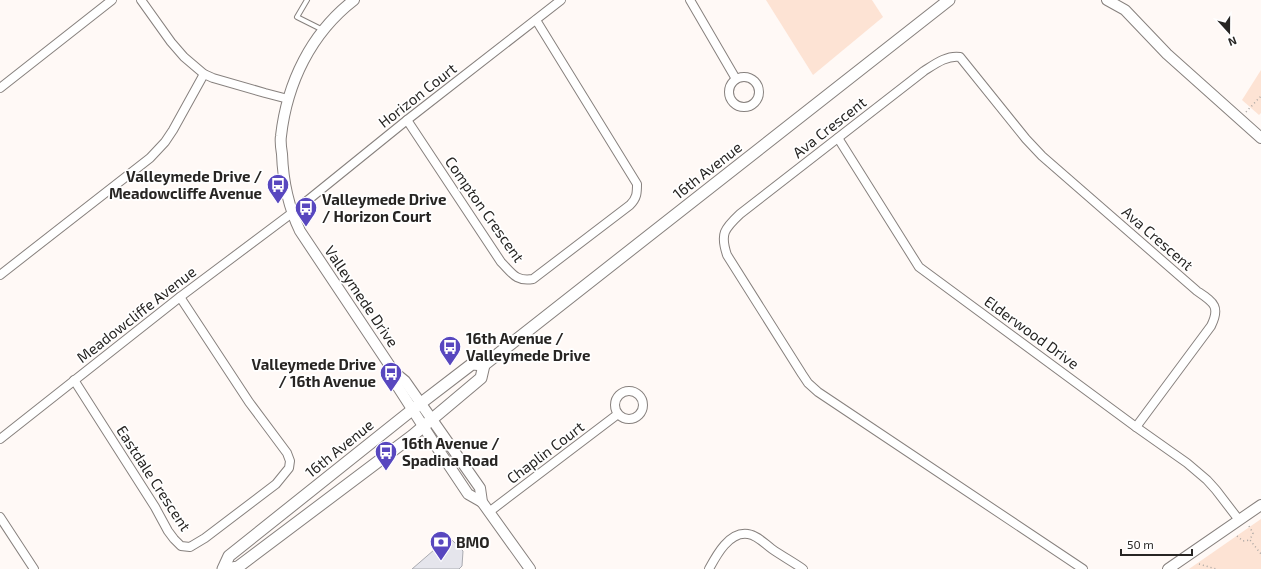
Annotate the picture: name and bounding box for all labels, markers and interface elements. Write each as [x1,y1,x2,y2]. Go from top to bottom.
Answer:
north arrow [1209,12,1249,52]
text: N [1227,34,1239,49]
street label: Horizon Court [374,59,460,131]
street label: Ava Crescent [789,93,870,161]
street label: 16th Avenue [669,138,745,202]
street label: Compton Crescent [442,153,528,266]
place label: Valleymede Drive / Meadowcliffe Avenue [109,167,262,202]
bus stop icon: Valleymede Drive / Meadowcliffe Avenue [265,172,291,205]
place label: Valleymede Drive / Horizon Court [322,190,446,225]
bus stop icon: Valleymede Drive / Horizon Court [293,195,319,228]
street label: Ava Crescent [1119,202,1197,274]
street label: Valleymede Drive [321,242,403,350]
street label: Meadowcliffe Avenue [73,262,199,366]
street label: Elderwood Drive [981,292,1083,372]
place label: 16th Avenue / Valleymede Drive [466,329,590,365]
bus stop icon: 16th Avenue / Valleymede Drive [437,334,463,367]
place label: Valleymede Drive / 16th Avenue [252,355,376,390]
bus stop icon: Valleymede Drive / 16th Avenue [378,360,404,393]
street label: 16th Avenue [301,415,377,481]
street label: Chaplin Court [503,417,587,487]
street label: Eastdale Crescent [113,422,195,534]
place label: 16th Avenue / Spadina Road [402,434,500,469]
bus stop icon: 16th Avenue / Spadina Road [373,439,399,472]
bank icon: BMO [428,529,454,562]
scale bar [1121,531,1192,557]
place label: BMO [456,533,490,551]
text: 50 m [1127,537,1154,551]

